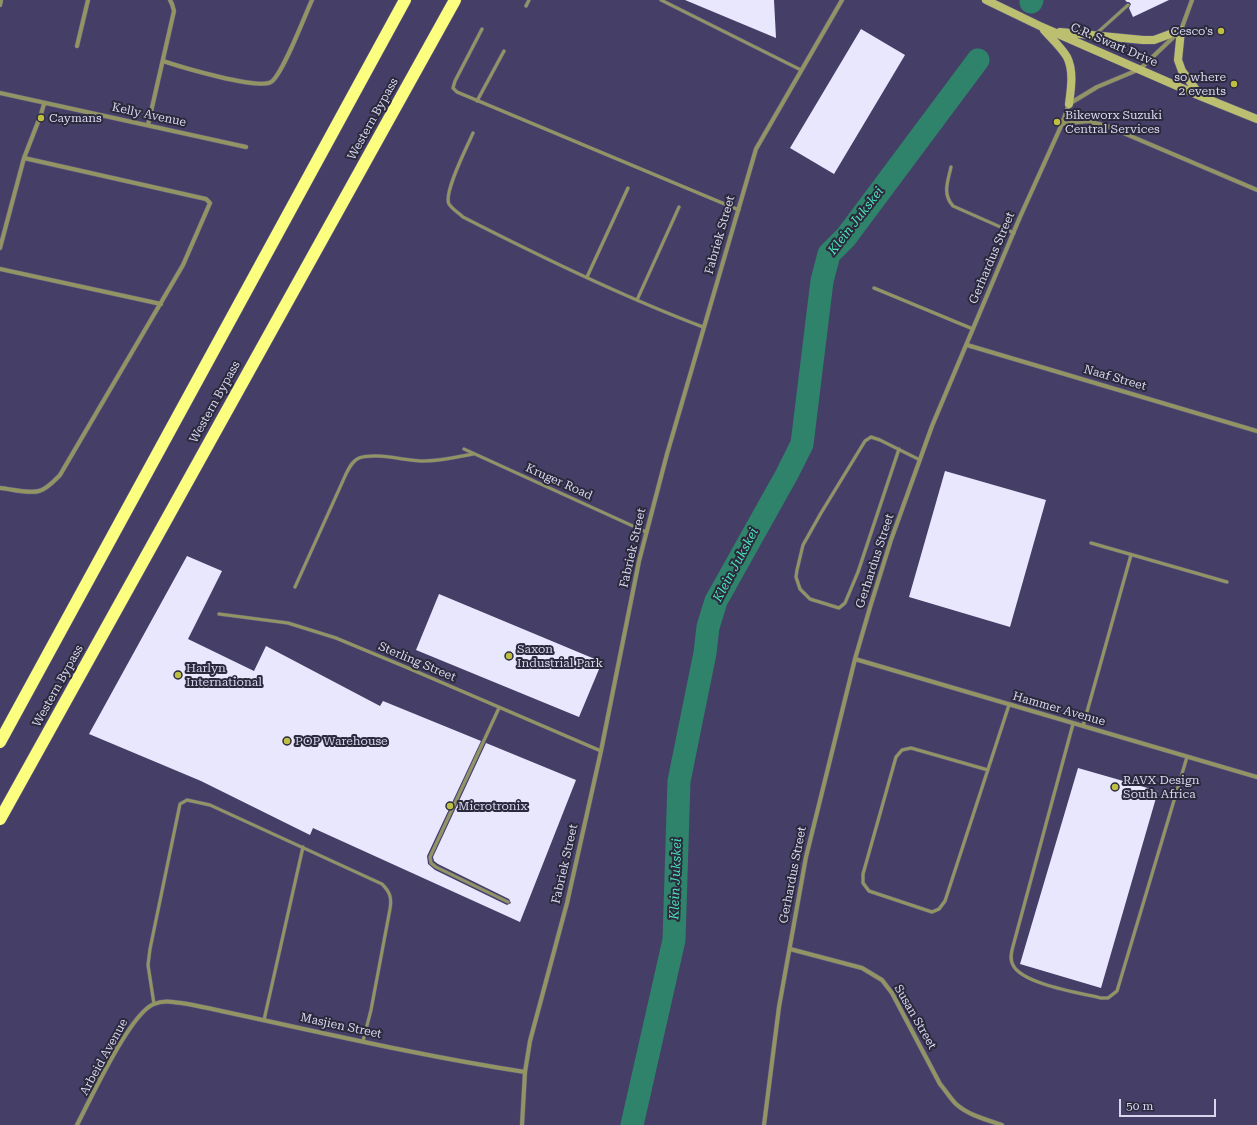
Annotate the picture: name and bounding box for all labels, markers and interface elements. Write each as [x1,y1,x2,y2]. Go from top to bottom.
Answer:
street label: C.R. Swart Drive [1068,20,1160,70]
place label: Cesco's [1170,24,1213,38]
marker: Cesco's [1216,26,1226,36]
place label: so where 2 events [1174,70,1226,98]
street label: Western Bypass [345,76,401,162]
marker: so where 2 events [1229,79,1239,89]
street label: Kelly Avenue [111,100,187,130]
place label: Bikeworx Suzuki Central Services [1065,108,1162,136]
place label: Caymans [49,111,102,125]
marker: Caymans [36,113,46,123]
marker: Bikeworx Suzuki Central Services [1052,117,1062,127]
water label: Klein Jukskei [825,184,887,258]
street label: Fabriek Street [702,194,738,276]
street label: Gerhardus Street [966,210,1018,306]
street label: Western Bypass [187,359,243,445]
street label: Naaf Street [1082,362,1148,394]
street label: Kruger Road [523,461,595,503]
street label: Fabriek Street [617,507,649,589]
street label: Gerhardus Street [853,512,897,610]
water label: Klein Jukskei [710,525,762,605]
street label: Sterling Street [376,639,458,685]
place label: Saxon Industrial Park [517,642,603,670]
street label: Western Bypass [30,643,86,729]
marker: Saxon Industrial Park [504,651,514,661]
place label: Harlyn International [186,661,262,689]
marker: Harlyn International [173,670,183,680]
street label: Hammer Avenue [1011,689,1107,729]
place label: POP Warehouse [295,734,388,748]
marker: POP Warehouse [282,736,292,746]
place label: RAVX Design South Africa [1123,773,1199,801]
marker: RAVX Design South Africa [1110,782,1120,792]
place label: Microtronix [458,799,527,813]
marker: Microtronix [445,801,455,811]
street label: Fabriek Street [549,823,581,905]
street label: Gerhardus Street [777,825,809,925]
water label: Klein Jukskei [667,838,685,920]
street label: Susan Street [891,982,939,1052]
street label: Masjien Street [299,1010,383,1042]
street label: Arbeid Avenue [77,1016,131,1098]
scale bar [1121,1091,1218,1117]
text: 50 m [1126,1099,1153,1113]

